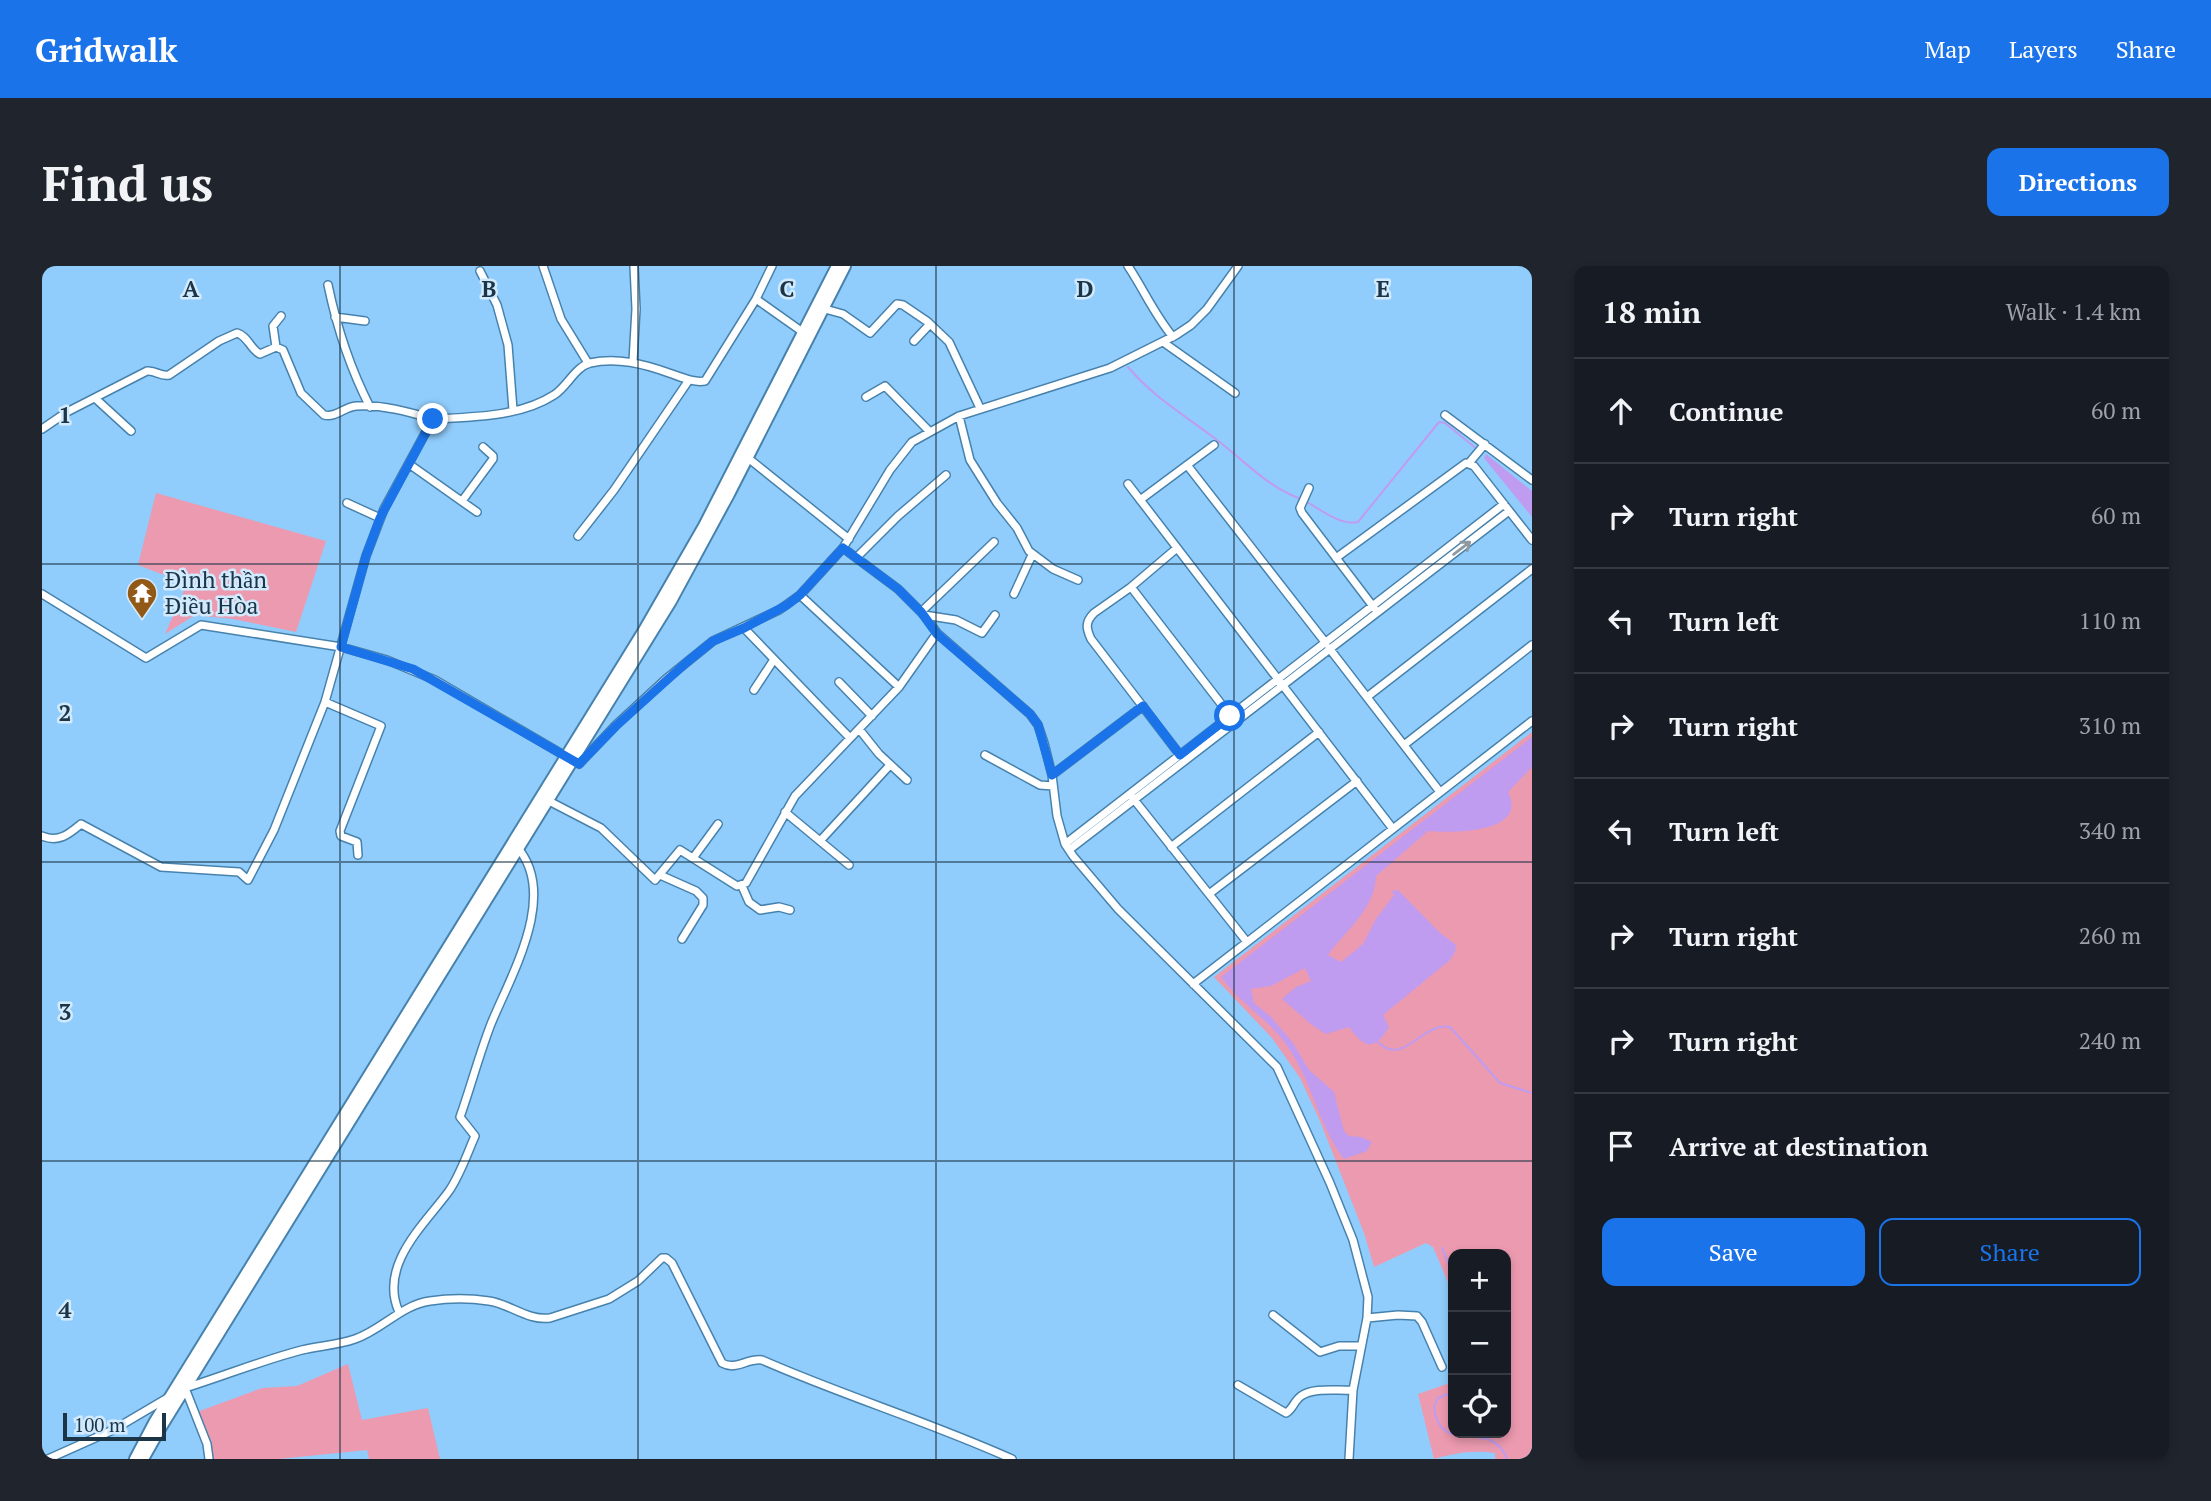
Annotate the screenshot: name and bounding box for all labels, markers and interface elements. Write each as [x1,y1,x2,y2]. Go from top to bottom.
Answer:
text: Gridwalk [35,28,178,71]
text: Map [1924,33,1971,65]
text: Layers [2009,33,2078,65]
text: Share [2116,33,2176,65]
button: Directions [1987,148,2169,216]
text: Find us [42,150,213,215]
text: A [183,273,200,304]
text: B [482,273,497,304]
text: C [780,273,795,304]
text: D [1077,273,1094,304]
text: E [1376,273,1390,304]
text: 18 min [1602,292,1701,332]
text: Walk · 1.4 km [2006,296,2141,327]
icon: ahead [1602,392,1640,430]
text: Continue [1669,394,1783,428]
text: 60 m [2091,395,2141,426]
text: 1 [59,399,72,430]
route end [417,403,448,434]
icon: right [1602,497,1640,535]
text: Turn right [1669,499,1798,533]
text: 60 m [2091,500,2141,531]
one-way arrow [1452,540,1470,555]
place label: Đình thần Điều Hòa [165,564,267,621]
temple icon: Đình thần Điều Hòa [125,576,159,620]
icon: left [1602,602,1640,640]
text: Turn left [1669,604,1779,638]
text: 110 m [2079,605,2141,636]
text: 2 [59,697,72,728]
route start [1214,700,1245,731]
icon: right [1602,707,1640,745]
text: Turn right [1669,709,1798,743]
text: 310 m [2079,710,2141,741]
icon: left [1602,812,1640,850]
text: Turn left [1669,814,1779,848]
text: 340 m [2079,815,2141,846]
icon: right [1602,917,1640,955]
text: Turn right [1669,919,1798,953]
text: 260 m [2079,920,2141,951]
text: 3 [59,996,72,1027]
icon: right [1602,1022,1640,1060]
text: Turn right [1669,1024,1798,1058]
text: 240 m [2079,1025,2141,1056]
icon: arrive [1602,1127,1640,1165]
text: Arrive at destination [1669,1129,1928,1163]
button: Save [1602,1218,1865,1286]
button: Share [1879,1218,2141,1286]
map controls [1448,1249,1511,1438]
button: + [1448,1249,1511,1312]
text: 4 [59,1294,72,1325]
button: − [1448,1312,1511,1375]
button: locate [1448,1375,1511,1438]
scale bar [63,1410,166,1442]
text: 100 m [74,1412,125,1437]

